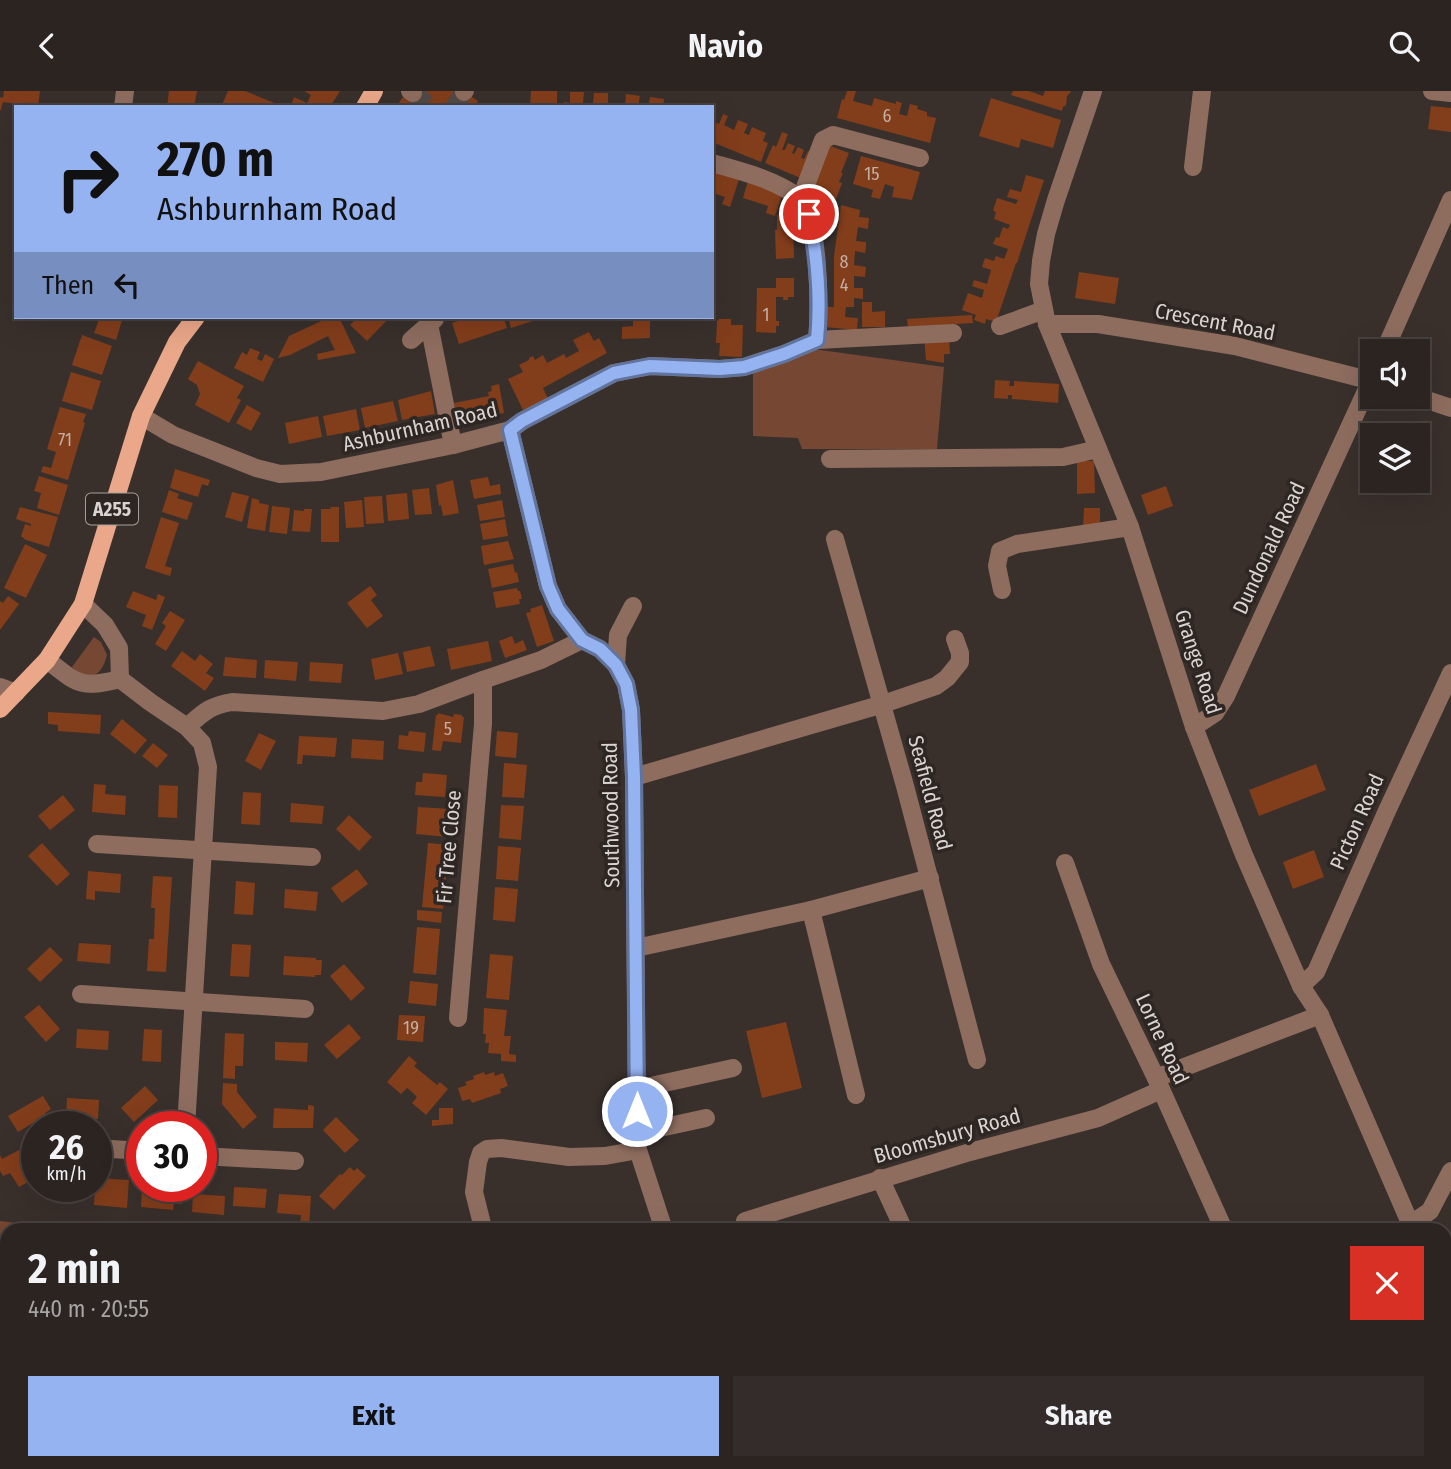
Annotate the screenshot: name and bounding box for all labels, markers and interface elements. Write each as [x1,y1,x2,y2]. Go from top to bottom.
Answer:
icon: back [28,27,66,65]
text: Navio [688,27,763,65]
icon: search [1385,27,1423,65]
house number: 6 [883,105,892,127]
text: 270 m [157,130,274,189]
icon: right [42,133,133,224]
house number: 15 [864,163,880,185]
pin [779,184,839,244]
text: Ashburnham Road [157,190,397,228]
icon: arrive [790,195,828,233]
house number: 8 [840,251,849,273]
icon: left [108,266,146,304]
text: Then [42,270,94,301]
house number: 4 [840,274,849,296]
street label: Crescent Road [1153,298,1277,346]
house number: 1 [762,304,770,326]
map controls [1360,339,1430,493]
button: sound [1360,339,1430,409]
street label: Ashburnham Road [340,397,500,457]
button: layers [1360,423,1430,493]
house number: 71 [58,429,72,451]
street label: Dundonald Road [1227,478,1311,618]
road number: A255 [86,493,138,525]
street label: Grange Road [1169,606,1227,718]
house number: 5 [444,718,452,740]
street label: Seafield Road [902,733,958,853]
street label: Southwood Road [597,742,625,888]
street label: Picton Road [1324,770,1390,874]
street label: Fir Tree Close [431,789,467,905]
street label: Lorne Road [1130,989,1194,1089]
house number: 19 [403,1017,419,1039]
position arrow [600,1074,674,1148]
street label: Bloomsbury Road [871,1103,1023,1169]
speed limit sign: 30 [126,1111,217,1202]
text: 26 [49,1126,84,1168]
text: km/h [46,1163,87,1185]
text: 2 min [28,1244,121,1294]
button: close [1350,1246,1424,1320]
text: 440 m · 20:55 [28,1295,149,1323]
button: Exit [28,1376,719,1456]
button: Share [733,1376,1424,1456]

